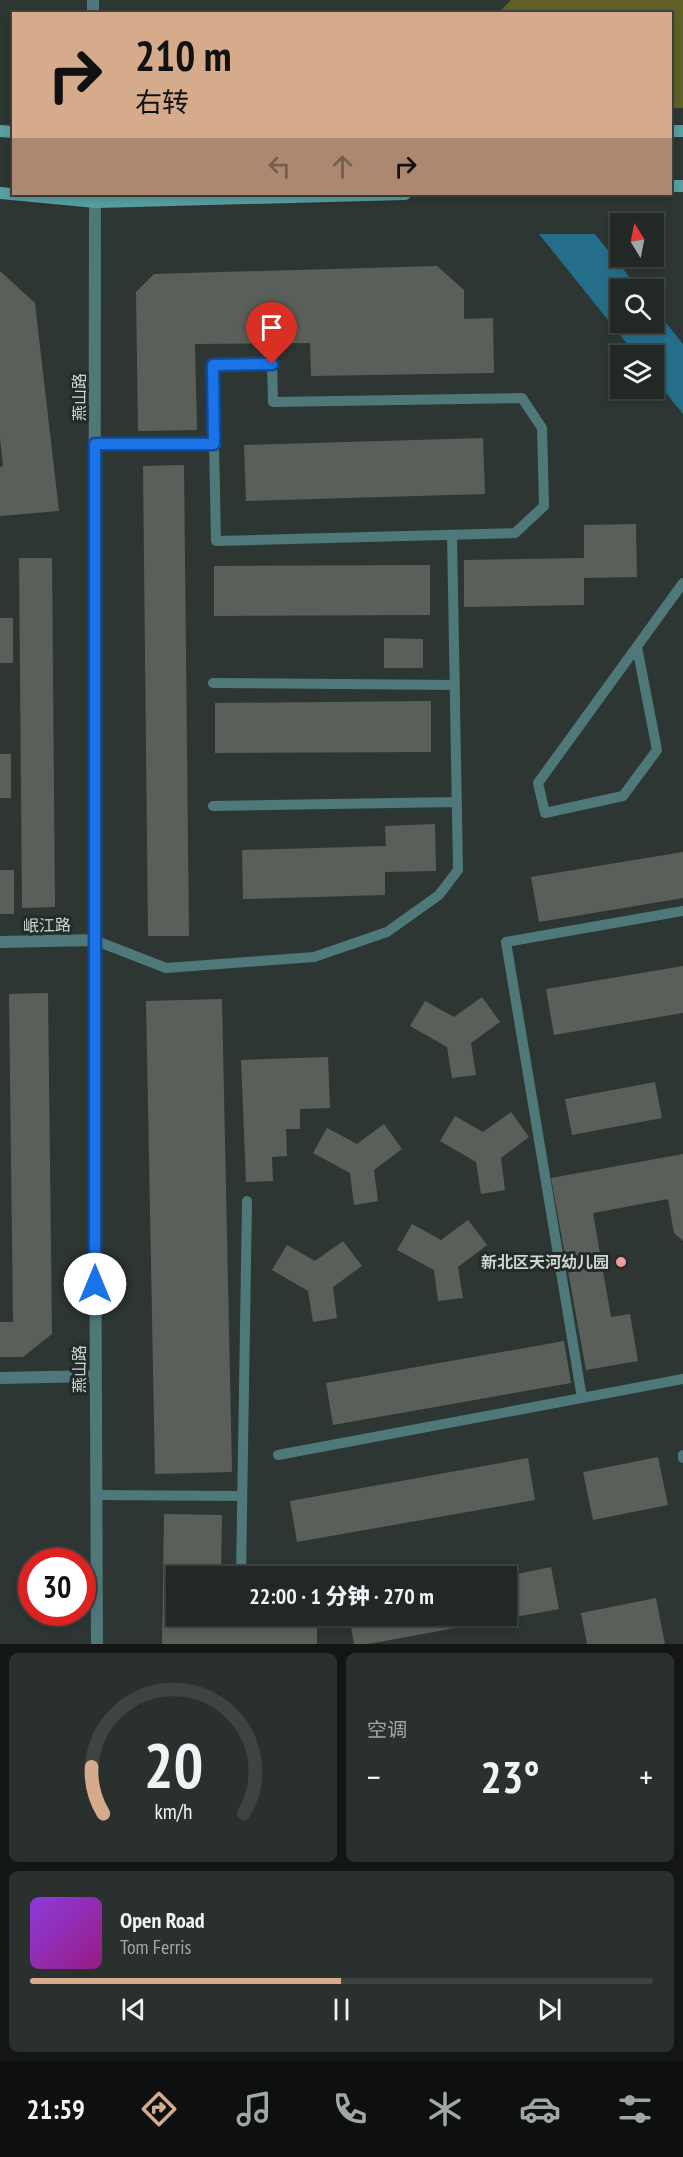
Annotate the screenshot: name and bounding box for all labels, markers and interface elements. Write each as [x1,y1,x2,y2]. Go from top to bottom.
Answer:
text: 210 m [135,28,232,83]
icon: right [36,36,114,114]
text: 右转 [135,85,189,119]
icon: left [263,150,296,183]
icon: ahead [326,150,359,183]
icon: right [389,150,422,183]
north arrow [610,213,664,267]
map controls [610,213,664,399]
button: search [610,279,664,333]
pin [246,302,297,364]
icon: arrive [255,311,288,344]
button: layers [610,345,664,399]
street label: 燕山路 [69,373,89,421]
street label: 岷江路 [23,915,71,935]
position arrow [63,1252,127,1316]
place label: 新北区天河幼儿园 [481,1252,609,1272]
marker: 新北区天河幼儿园 [614,1255,628,1269]
street label: 燕山路 [69,1345,89,1393]
speed limit sign: 30 [18,1548,96,1626]
text: 22:00 · 1 分钟 · 270 m [249,1582,434,1610]
text: 空调 [367,1717,407,1743]
text: 20 [143,1724,203,1805]
text: 23° [480,1747,540,1805]
text: − [367,1755,381,1798]
text: + [639,1755,653,1798]
text: km/h [154,1798,192,1826]
text: Open Road [120,1906,205,1934]
text: Tom Ferris [120,1934,191,1960]
icon: previous [117,1993,150,2026]
icon: pause [325,1993,358,2026]
icon: next [533,1993,566,2026]
icon: directions [138,2088,180,2130]
icon: music [233,2088,275,2130]
icon: phone [329,2088,371,2130]
icon: climate [424,2088,466,2130]
icon: car [519,2088,561,2130]
icon: filters [614,2088,656,2130]
text: 21:59 [27,2092,85,2126]

